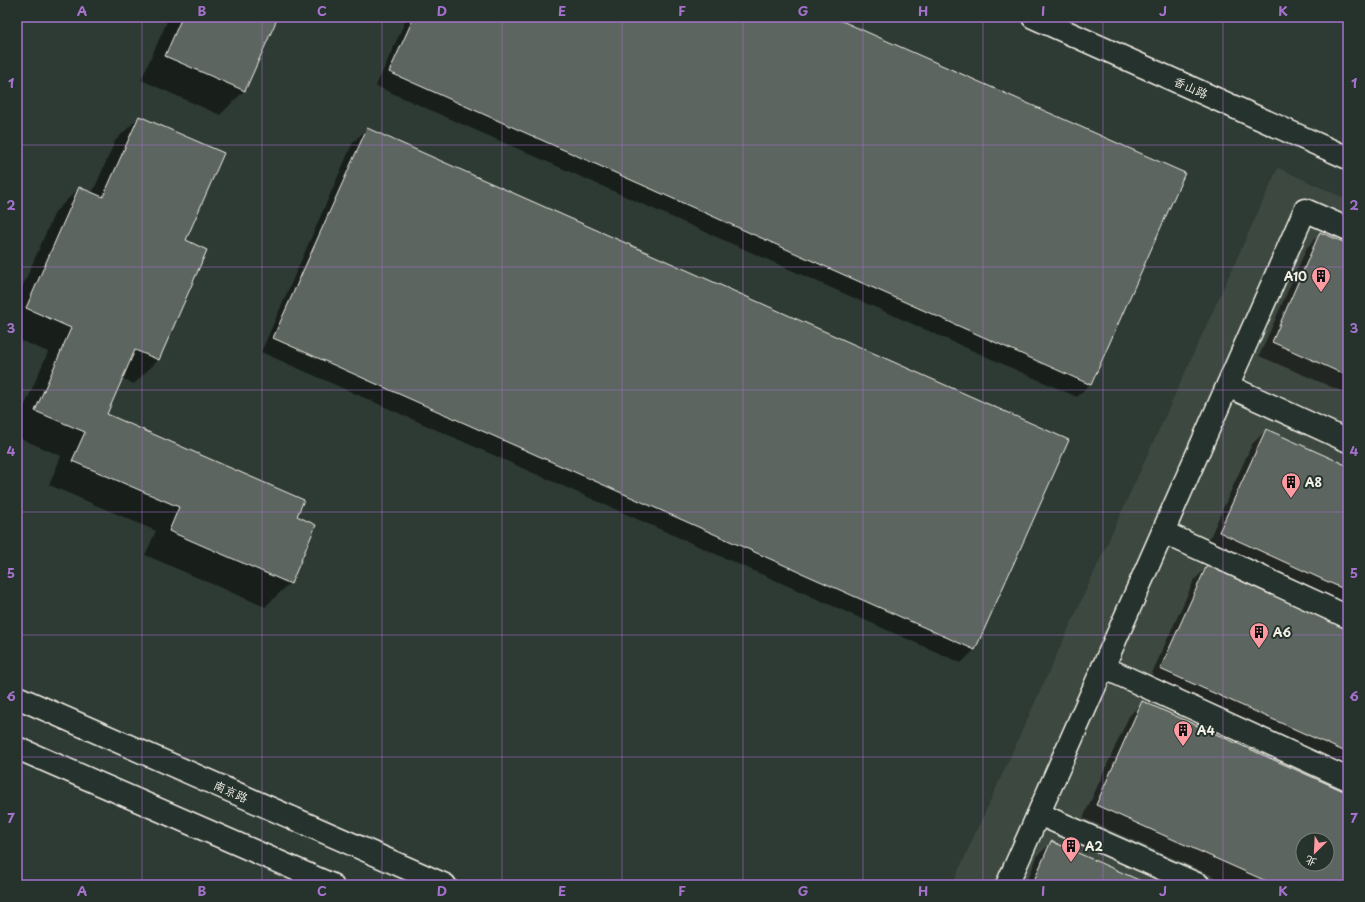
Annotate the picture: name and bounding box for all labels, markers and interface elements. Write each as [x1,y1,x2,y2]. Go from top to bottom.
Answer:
text: A [77,1,87,20]
text: B [198,1,207,20]
text: C [317,1,327,20]
text: D [437,1,447,20]
text: E [558,1,566,20]
text: F [678,1,686,20]
text: G [798,1,808,20]
text: H [918,1,928,20]
text: I [1041,1,1045,20]
text: J [1159,1,1167,20]
text: K [1278,1,1288,20]
street label: 香山路 [1171,71,1211,103]
text: 1 [8,73,14,92]
text: 1 [1351,73,1357,92]
text: 2 [6,195,16,214]
text: 2 [1349,195,1359,214]
building icon: A10 [1310,265,1332,293]
place label: A10 [1284,267,1307,285]
text: 3 [7,318,16,337]
text: 3 [1350,318,1359,337]
text: 4 [7,441,16,460]
text: 4 [1350,441,1359,460]
building icon: A8 [1280,471,1302,499]
place label: A8 [1305,473,1322,491]
text: 5 [7,563,15,582]
text: 5 [1350,563,1358,582]
building icon: A6 [1248,621,1270,649]
place label: A6 [1273,623,1291,641]
text: 6 [6,686,16,705]
text: 6 [1349,686,1359,705]
building icon: A4 [1172,719,1194,747]
place label: A4 [1197,721,1215,739]
street label: 南京路 [211,775,251,807]
text: 7 [7,808,15,827]
text: 7 [1350,808,1358,827]
north arrow [1295,832,1335,872]
building icon: A2 [1060,835,1082,863]
place label: A2 [1085,837,1103,855]
text: 北 [1302,852,1319,872]
text: A [77,881,87,900]
text: B [198,881,207,900]
text: C [317,881,327,900]
text: D [437,881,447,900]
text: E [558,881,566,900]
text: F [678,881,686,900]
text: G [798,881,808,900]
text: H [918,881,928,900]
text: I [1041,881,1045,900]
text: J [1159,881,1167,900]
text: K [1278,881,1288,900]

